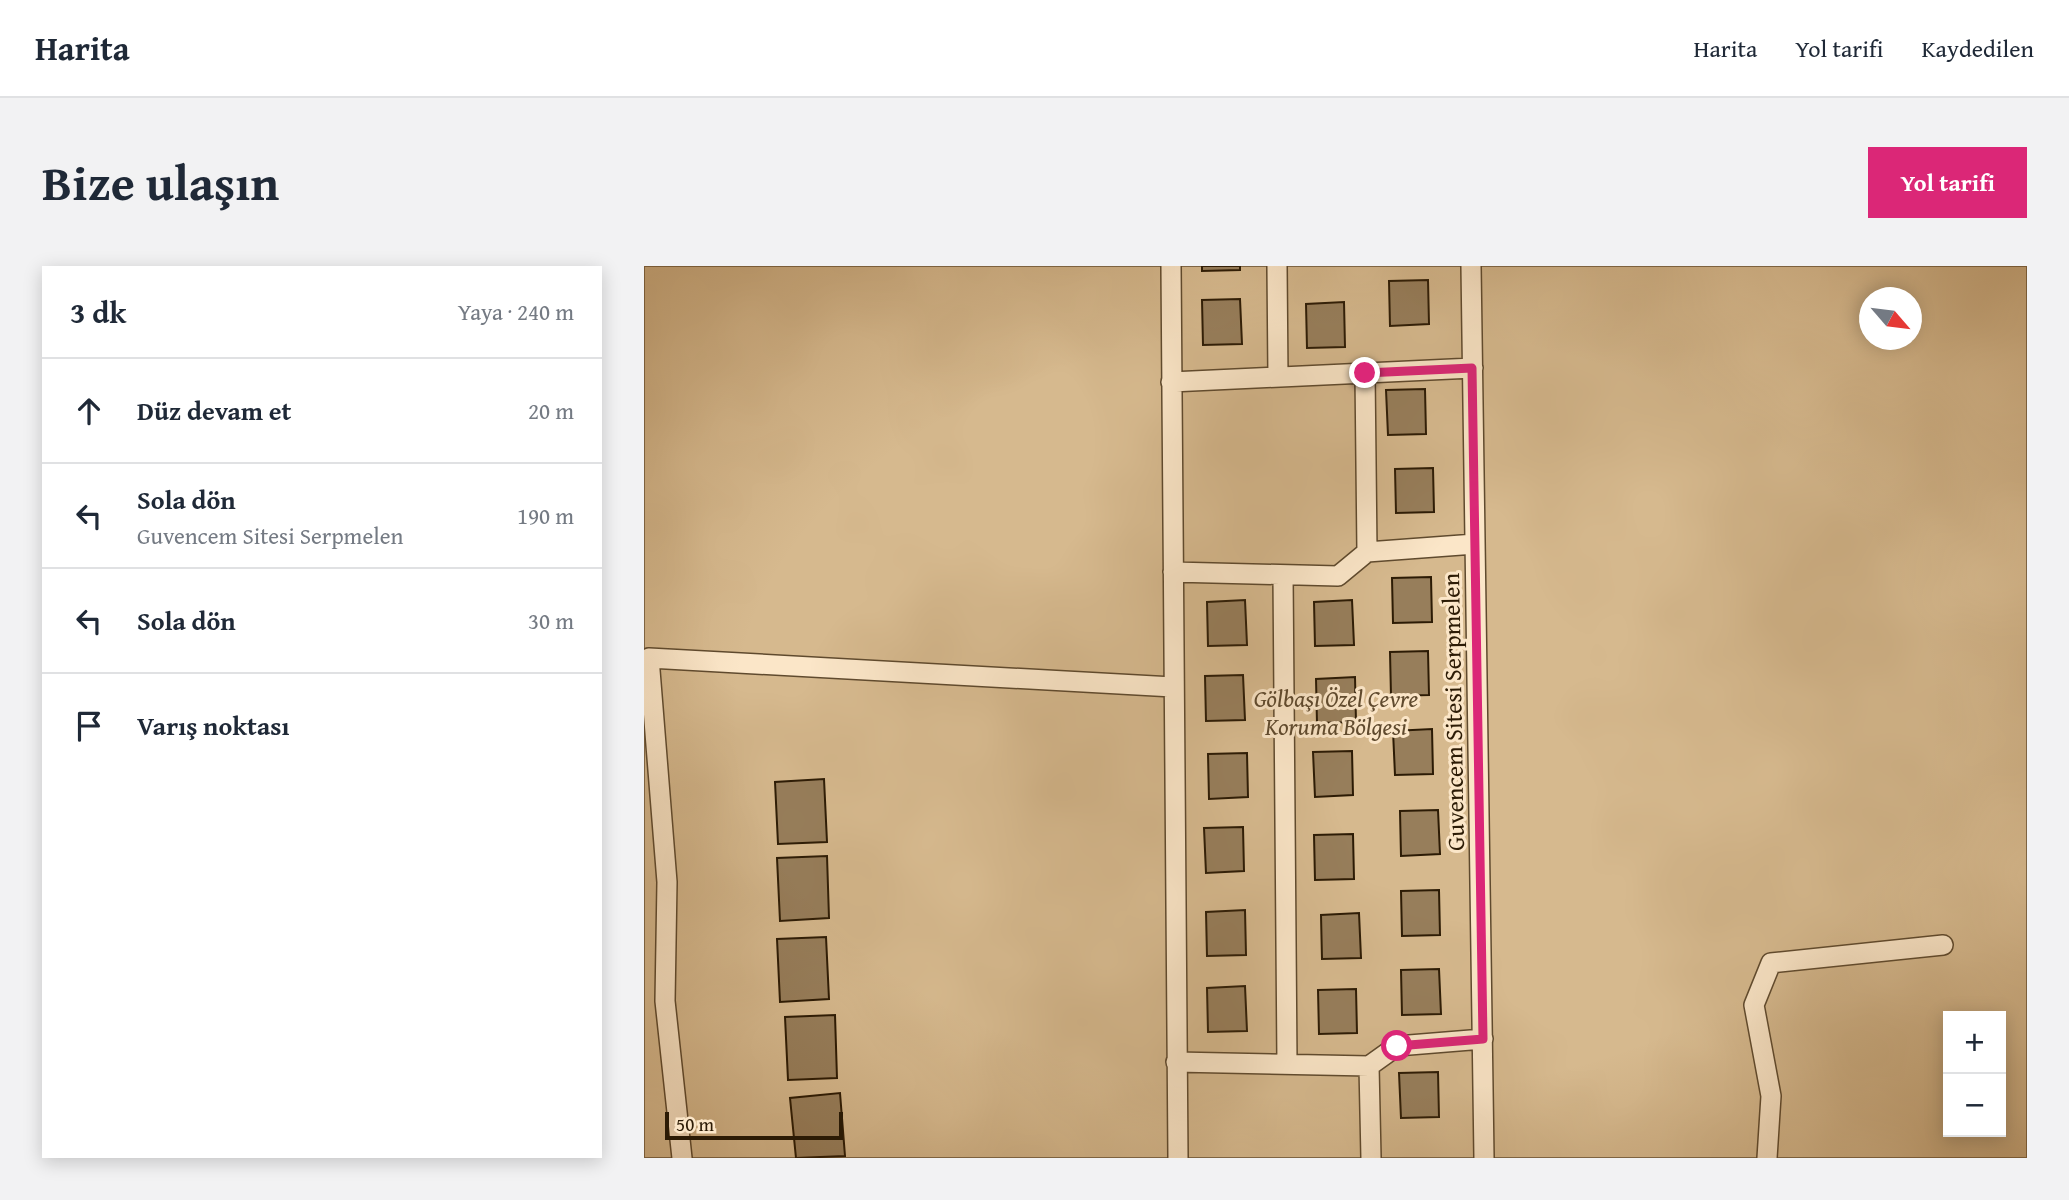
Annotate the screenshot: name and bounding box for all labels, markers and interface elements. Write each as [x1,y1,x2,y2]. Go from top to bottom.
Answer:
text: Harita [35,24,130,72]
text: Harita [1694,31,1757,66]
text: Yol tarifi [1795,31,1883,66]
text: Kaydedilen [1921,31,2034,66]
text: Bize ulaşın [42,146,279,218]
button: Yol tarifi [1868,147,2027,218]
north arrow [1859,287,1922,350]
text: 3 dk [70,290,126,334]
text: Yaya · 240 m [458,295,574,328]
route end [1349,357,1380,388]
text: Düz devam et [137,391,291,430]
icon: ahead [70,392,108,430]
text: 20 m [528,394,574,427]
text: Sola dön [137,480,236,519]
icon: left [70,497,108,535]
text: 190 m [517,499,574,532]
text: Guvencem Sitesi Serpmelen [137,519,403,552]
street label: Guvencem Sitesi Serpmelen [1433,572,1473,851]
text: Sola dön [137,601,236,640]
icon: left [70,602,108,640]
text: 30 m [528,604,574,637]
park label: Gölbaşı Özel Çevre Koruma Bölgesi [1254,681,1418,744]
text: Varış noktası [137,706,289,745]
icon: arrive [70,707,108,745]
map controls [1943,1011,2006,1137]
button: + [1943,1011,2006,1074]
route start [1381,1030,1412,1061]
button: − [1943,1074,2006,1137]
scale bar [665,1109,844,1141]
text: 50 m [676,1110,714,1138]

